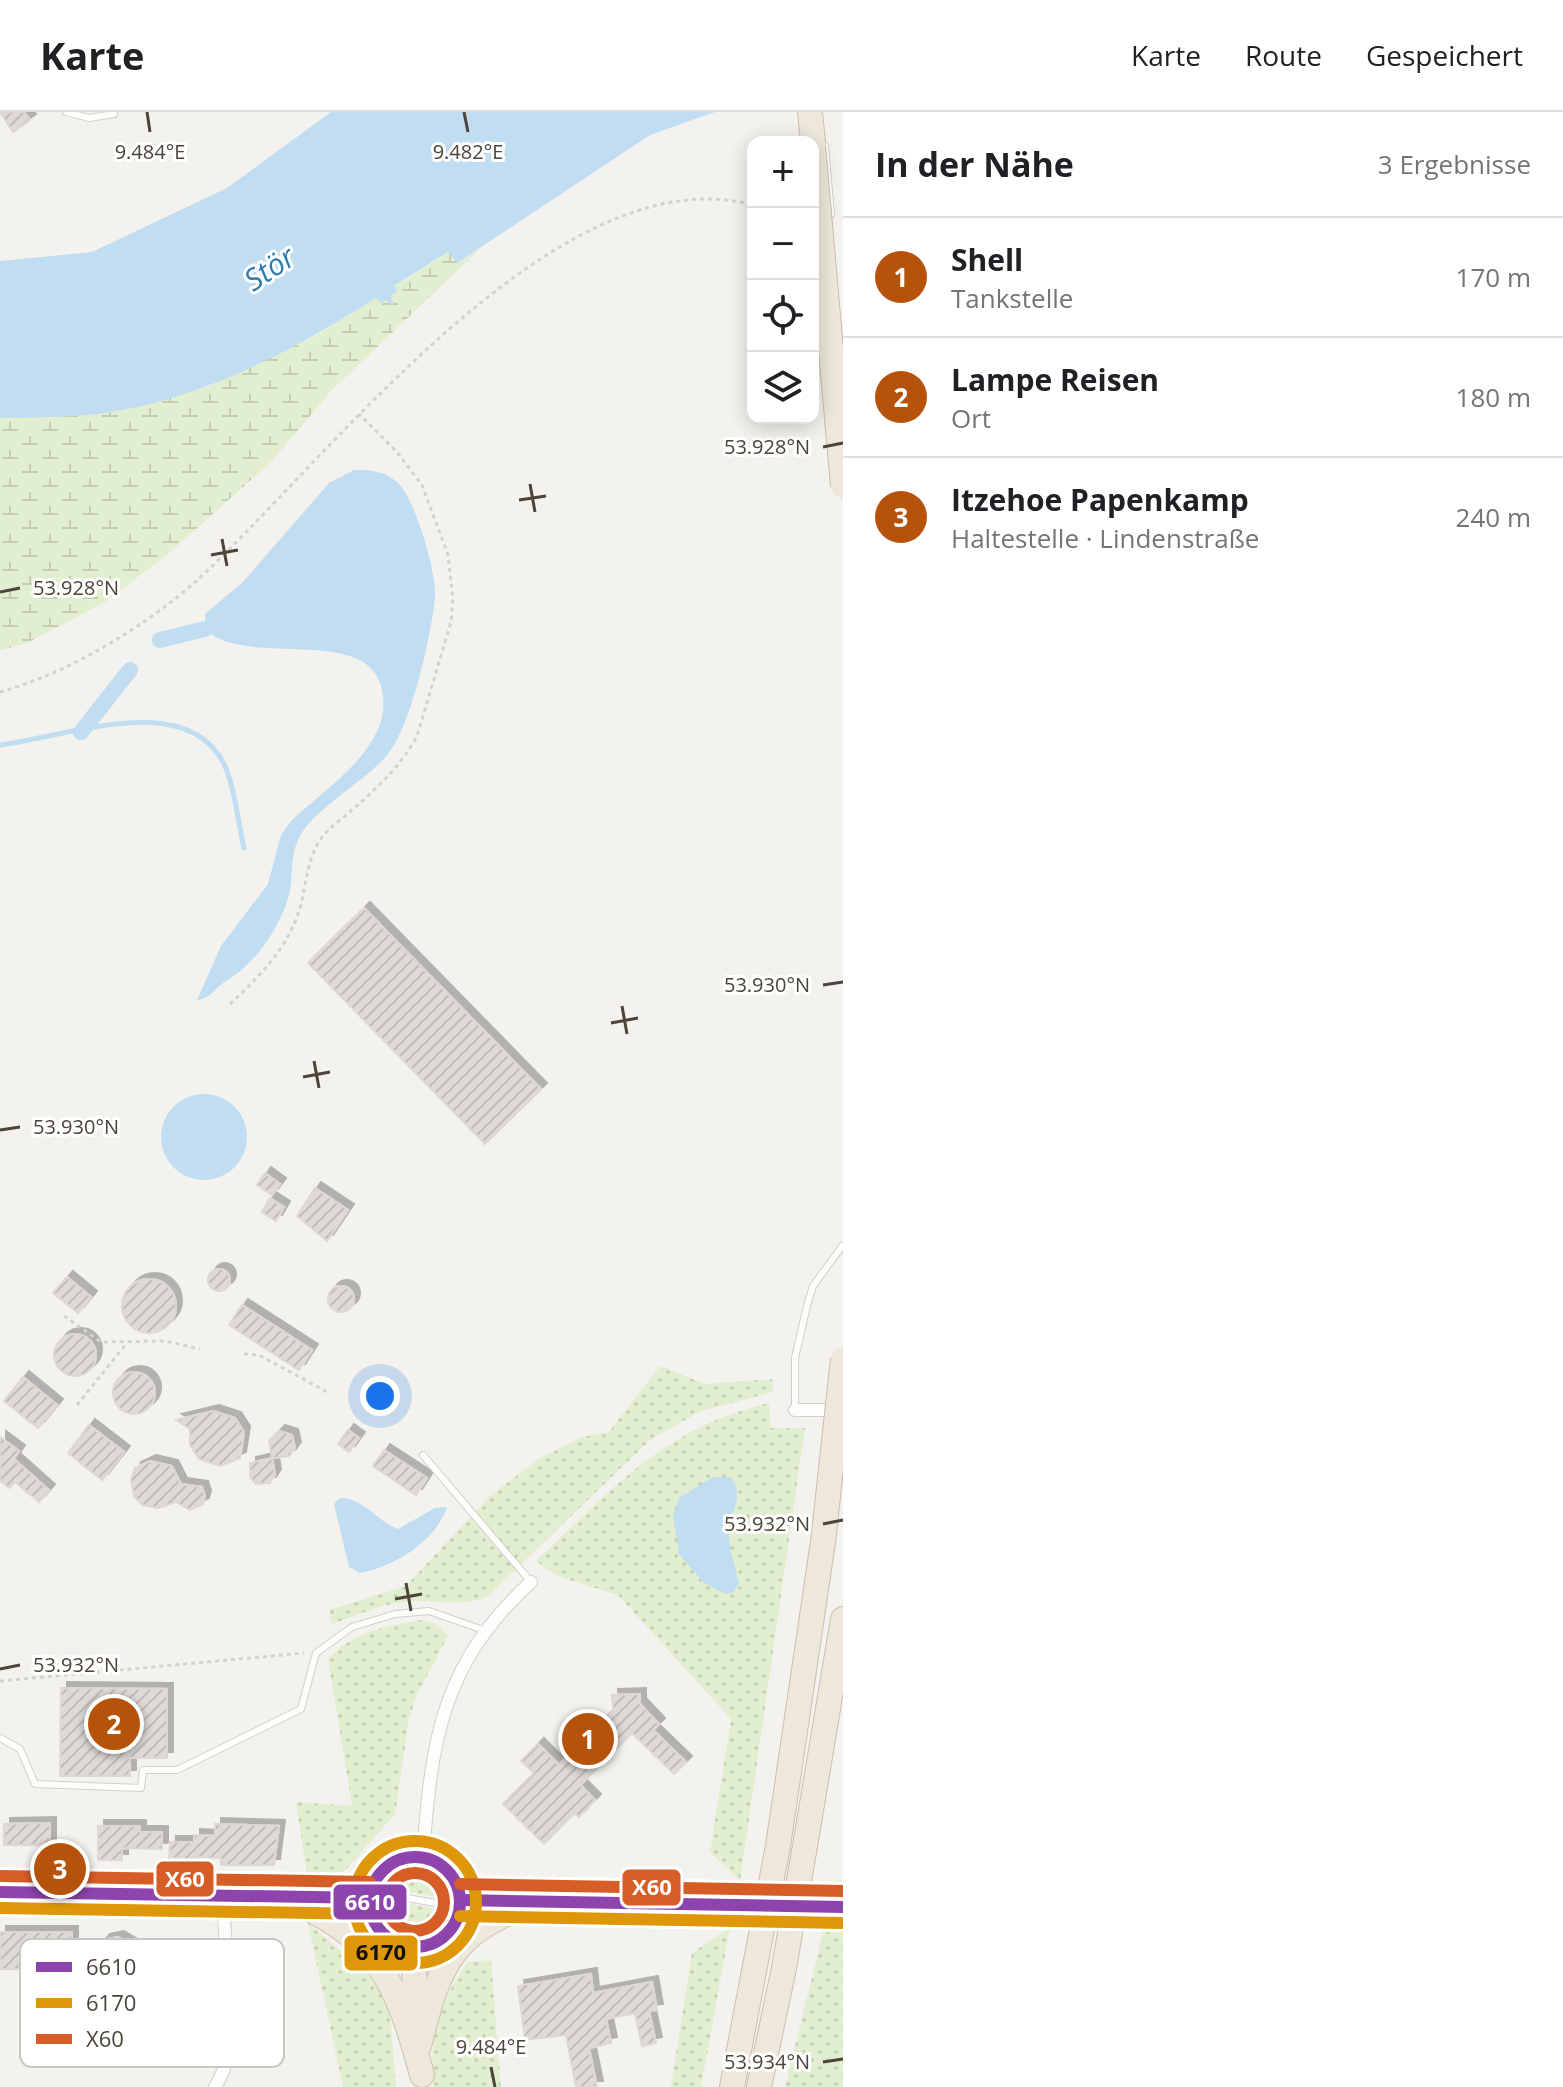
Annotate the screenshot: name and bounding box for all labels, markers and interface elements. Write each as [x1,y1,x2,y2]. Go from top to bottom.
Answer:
text: Karte [40,29,144,81]
text: Karte [1131,36,1201,74]
text: Route [1245,36,1322,74]
text: Gespeichert [1366,36,1523,74]
map controls [747,136,819,424]
button: + [747,136,819,208]
text: 9.484°E [115,138,185,165]
text: 9.482°E [433,138,503,165]
text: In der Nähe [875,141,1074,187]
text: 3 Ergebnisse [1378,146,1531,182]
button: − [747,208,819,280]
water label: Stör [235,235,304,300]
text: Shell [951,239,1023,280]
text: 1 [894,259,908,295]
text: 170 m [1456,259,1531,295]
button: locate [747,280,819,352]
text: Tankstelle [951,280,1073,316]
button: layers [747,352,819,424]
text: Lampe Reisen [951,359,1159,400]
text: 2 [894,379,908,415]
text: 180 m [1456,379,1531,415]
text: Ort [951,400,991,436]
text: 53.928°N [724,433,810,460]
text: Itzehoe Papenkamp [951,479,1249,520]
text: 3 [894,499,908,535]
text: 240 m [1456,499,1531,535]
text: Haltestelle · Lindenstraße [951,520,1259,556]
text: 53.928°N [33,574,119,601]
text: 53.930°N [724,971,810,998]
text: 53.930°N [33,1113,119,1140]
your location [360,1376,400,1416]
text: 53.932°N [724,1510,810,1537]
text: 53.932°N [33,1651,119,1678]
pin: 2 [88,1694,140,1754]
pin: 1 [562,1709,614,1769]
pin: 3 [34,1839,86,1899]
line badge: X60 [155,1860,215,1898]
text: X60 [165,1863,205,1893]
line badge: X60 [621,1868,682,1907]
text: X60 [632,1871,672,1901]
line badge: 6610 [332,1883,408,1921]
text: 6610 [345,1886,395,1916]
line badge: 6170 [343,1934,419,1972]
text: 6170 [356,1936,406,1966]
legend [20,1939,284,2067]
text: 6610 [86,1951,136,1981]
text: 6170 [86,1987,136,2017]
text: X60 [86,2023,124,2053]
text: 9.484°E [456,2033,526,2060]
text: 53.934°N [724,2048,810,2075]

